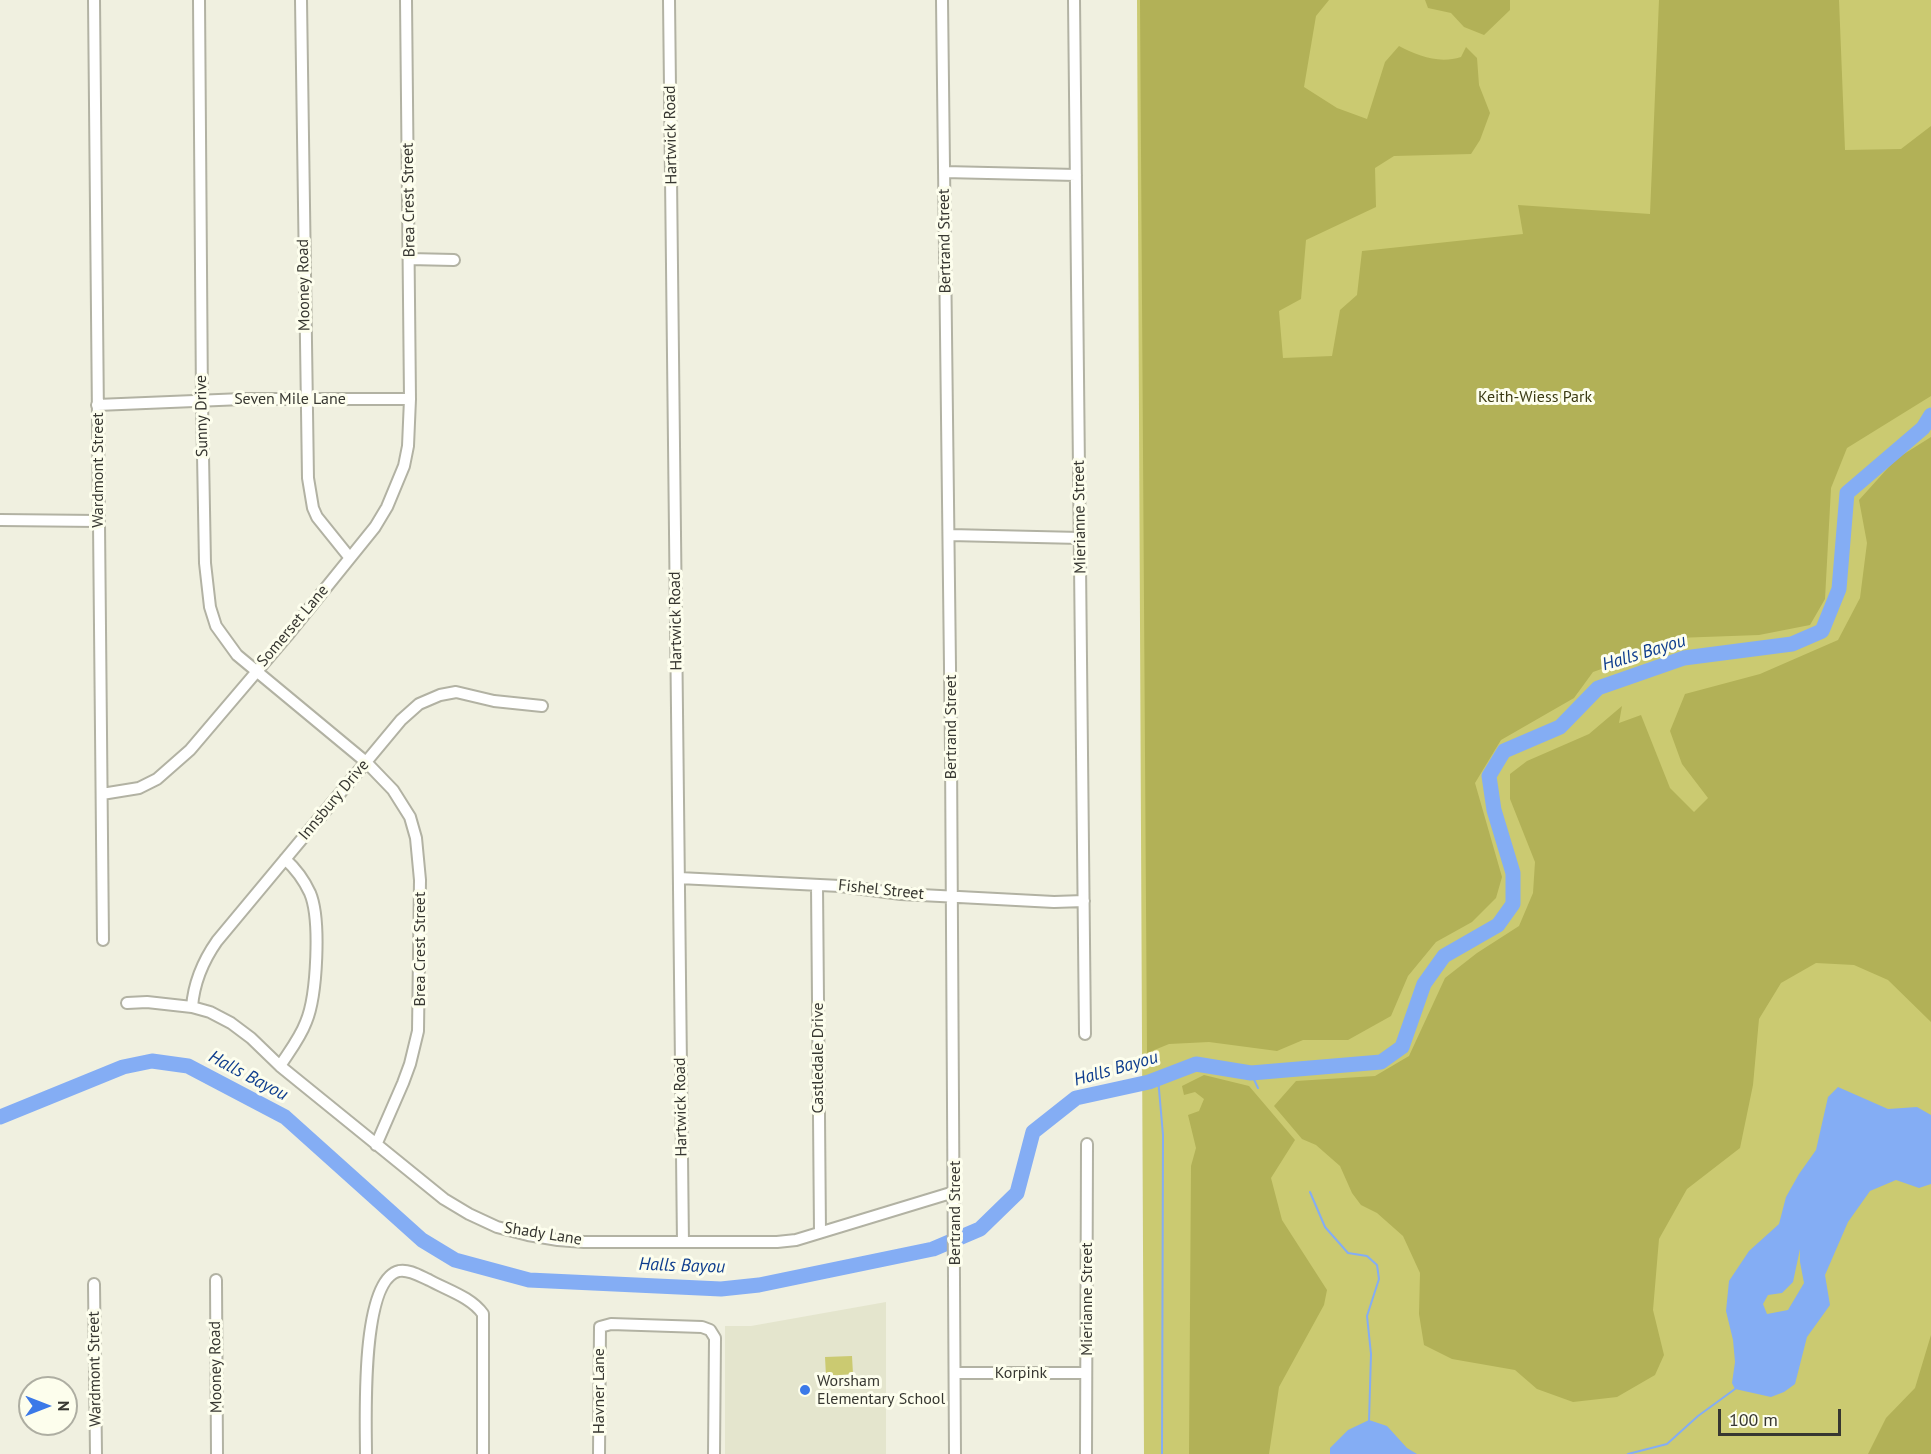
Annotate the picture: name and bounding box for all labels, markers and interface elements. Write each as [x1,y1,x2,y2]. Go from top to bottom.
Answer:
street label: Hartwick Road [661,85,681,185]
street label: Brea Crest Street [398,142,420,258]
street label: Bertrand Street [934,188,956,294]
street label: Mooney Road [294,239,314,331]
street label: Sunny Drive [192,375,212,457]
park label: Keith-Wiess Park [1478,387,1592,407]
street label: Seven Mile Lane [234,389,346,409]
street label: Wardmont Street [88,412,108,528]
street label: Mierianne Street [1069,460,1091,574]
street label: Hartwick Road [666,571,686,671]
street label: Somerset Lane [253,581,333,671]
water label: Halls Bayou [1599,630,1689,676]
street label: Bertrand Street [941,675,961,779]
street label: Innsbury Drive [295,756,373,844]
street label: Fishel Street [837,876,925,904]
street label: Brea Crest Street [410,892,430,1006]
street label: Castledale Drive [808,1002,828,1114]
water label: Halls Bayou [205,1046,291,1106]
water label: Halls Bayou [1071,1047,1161,1091]
street label: Hartwick Road [671,1057,691,1157]
street label: Bertrand Street [945,1161,965,1265]
street label: Shady Lane [503,1218,583,1250]
street label: Mierianne Street [1077,1242,1097,1356]
water label: Halls Bayou [638,1254,726,1278]
street label: Wardmont Street [84,1311,106,1427]
street label: Mooney Road [206,1321,226,1413]
street label: Havner Lane [589,1348,609,1434]
street label: Korpink [995,1363,1047,1383]
place label: Worsham Elementary School [817,1371,945,1409]
north arrow [18,1376,78,1436]
marker: Worsham Elementary School [798,1383,812,1397]
scale bar [1721,1397,1844,1435]
text: N [54,1401,74,1411]
text: 100 m [1729,1408,1778,1431]

